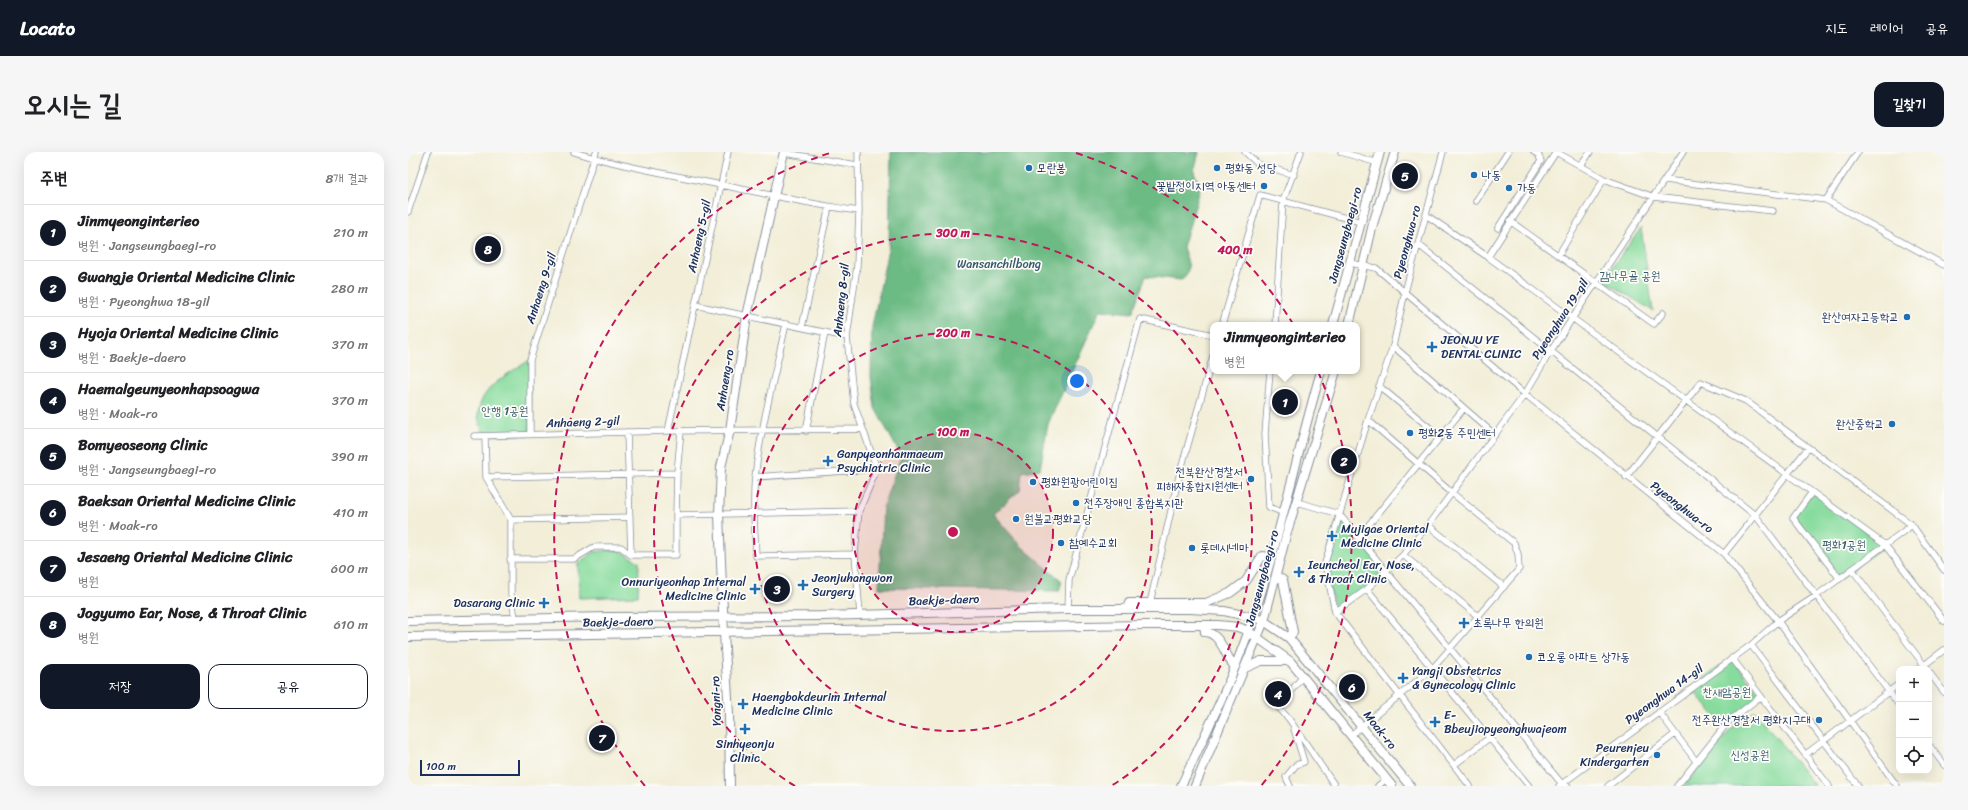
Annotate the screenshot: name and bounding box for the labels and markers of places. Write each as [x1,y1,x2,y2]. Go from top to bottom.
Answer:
place label: 모란봉 [1037,157,1066,179]
place label: 평화동 성당 [1225,157,1277,179]
pin: 5 [1392,161,1418,191]
marker: 모란봉 [1024,163,1034,173]
marker: 평화동 성당 [1212,163,1222,173]
place label: 나동 [1482,164,1501,186]
marker: 나동 [1469,170,1479,180]
place label: 꽃밭정이지역 아동센터 [1156,175,1256,197]
place label: 가동 [1517,177,1536,199]
marker: 꽃밭정이지역 아동센터 [1259,181,1269,191]
marker: 가동 [1504,183,1514,193]
pin: 8 [475,234,501,264]
place label: 완산여자고등학교 [1822,306,1899,328]
marker: 완산여자고등학교 [1902,312,1912,322]
place label: JEONJU YE DENTAL CLINIC [1440,329,1522,365]
marker: JEONJU YE DENTAL CLINIC [1426,341,1438,353]
pin: 1 [1272,387,1298,417]
place label: 완산중학교 [1836,413,1884,435]
marker: 완산중학교 [1887,419,1897,429]
place label: 평화2동 주민센터 [1418,422,1496,444]
marker: 평화2동 주민센터 [1405,428,1415,438]
place label: Ganpyeonhanmaeum Psychiatric Clinic [837,443,944,479]
pin: 2 [1331,446,1357,476]
marker: Ganpyeonhanmaeum Psychiatric Clinic [822,455,834,467]
place label: 전북완산경찰서 피해자종합지원센터 [1156,461,1243,497]
place label: 평화원광어린이집 [1041,471,1118,493]
marker: 전북완산경찰서 피해자종합지원센터 [1246,474,1256,484]
marker: 평화원광어린이집 [1028,477,1038,487]
place label: 전주장애인 종합복지관 [1084,492,1184,514]
marker: 전주장애인 종합복지관 [1071,498,1081,508]
place label: 원불교평화교당 [1024,508,1092,530]
marker: 원불교평화교당 [1011,514,1021,524]
place label: Mujigae Oriental Medicine Clinic [1341,518,1429,554]
centre of rings [946,525,960,539]
marker: Mujigae Oriental Medicine Clinic [1326,530,1338,542]
place label: 참예수교회 [1069,532,1117,554]
place label: 롯데시네마 [1200,537,1249,559]
marker: 참예수교회 [1056,538,1066,548]
marker: 롯데시네마 [1187,543,1197,553]
place label: Ieuncheol Ear, Nose, & Throat Clinic [1307,554,1415,590]
marker: Ieuncheol Ear, Nose, & Throat Clinic [1293,566,1305,578]
place label: Jeonjuhangwon Surgery [811,567,893,603]
place label: Onnuriyeonhap Internal Medicine Clinic [622,571,747,607]
pin: 3 [764,574,790,604]
marker: Jeonjuhangwon Surgery [797,579,809,591]
marker: Onnuriyeonhap Internal Medicine Clinic [749,583,761,595]
place label: Dasarang Clinic [454,592,535,614]
marker: Dasarang Clinic [538,597,550,609]
place label: 초록나무 한의원 [1473,612,1544,634]
marker: 초록나무 한의원 [1458,617,1470,629]
place label: 코오롱 아파트 상가동 [1537,646,1630,668]
marker: 코오롱 아파트 상가동 [1524,652,1534,662]
place label: Yangji Obstetrics & Gynecology Clinic [1412,660,1516,696]
pin: 6 [1339,672,1365,702]
marker: Yangji Obstetrics & Gynecology Clinic [1397,672,1409,684]
pin: 4 [1265,679,1291,709]
place label: Haengbokdeurim Internal Medicine Clinic [752,686,887,722]
marker: Haengbokdeurim Internal Medicine Clinic [737,698,749,710]
place label: E- Bbeujiopyeonghwajeom [1444,704,1567,740]
place label: 전주완산경찰서 평화지구대 [1692,709,1811,731]
marker: 전주완산경찰서 평화지구대 [1814,715,1824,725]
marker: E- Bbeujiopyeonghwajeom [1429,716,1441,728]
pin: 7 [589,723,615,753]
marker: Sinhyeonju Clinic [739,723,751,735]
place label: Sinhyeonju Clinic [716,733,775,769]
place label: Peurenjeu Kindergarten [1580,737,1650,773]
marker: Peurenjeu Kindergarten [1652,750,1662,760]

